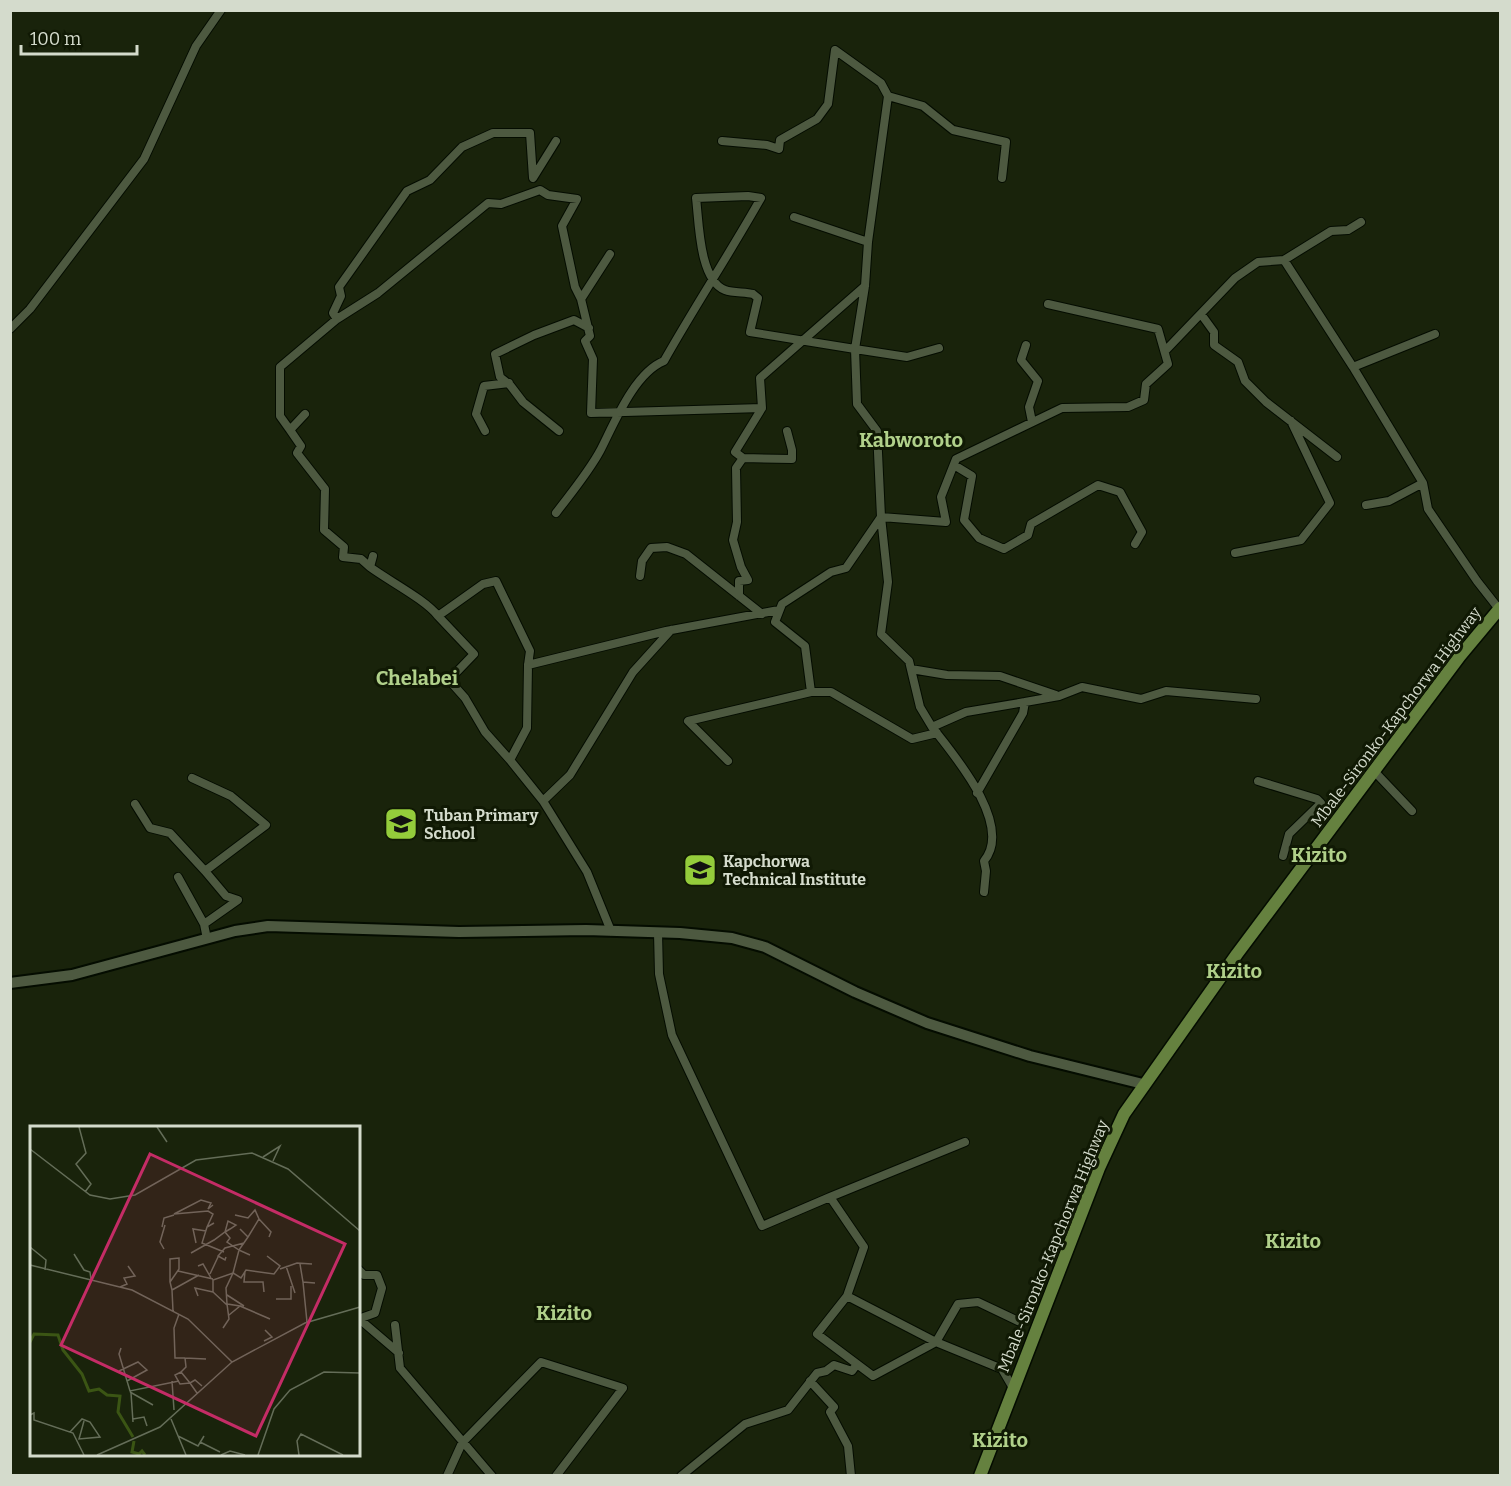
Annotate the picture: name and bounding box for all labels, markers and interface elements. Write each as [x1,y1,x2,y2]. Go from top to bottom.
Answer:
scale bar [21,18,136,56]
text: 100 m [30,28,81,50]
district label: Kabworoto [859,428,963,452]
street label: Mbale-Sironko-Kapchorwa Highway [1307,603,1485,831]
district label: Chelabei [376,666,459,690]
school or university icon: Tuban Primary School [383,806,419,842]
place label: Tuban Primary School [424,806,539,843]
district label: Kizito [1291,843,1347,867]
school or university icon: Kapchorwa Technical Institute [682,852,718,888]
place label: Kapchorwa Technical Institute [723,852,866,889]
district label: Kizito [1206,959,1262,983]
street label: Mbale-Sironko-Kapchorwa Highway [994,1117,1113,1375]
inset map [30,1126,360,1456]
district label: Kizito [1265,1229,1321,1253]
district label: Kizito [536,1301,592,1325]
district label: Kizito [972,1428,1028,1452]

